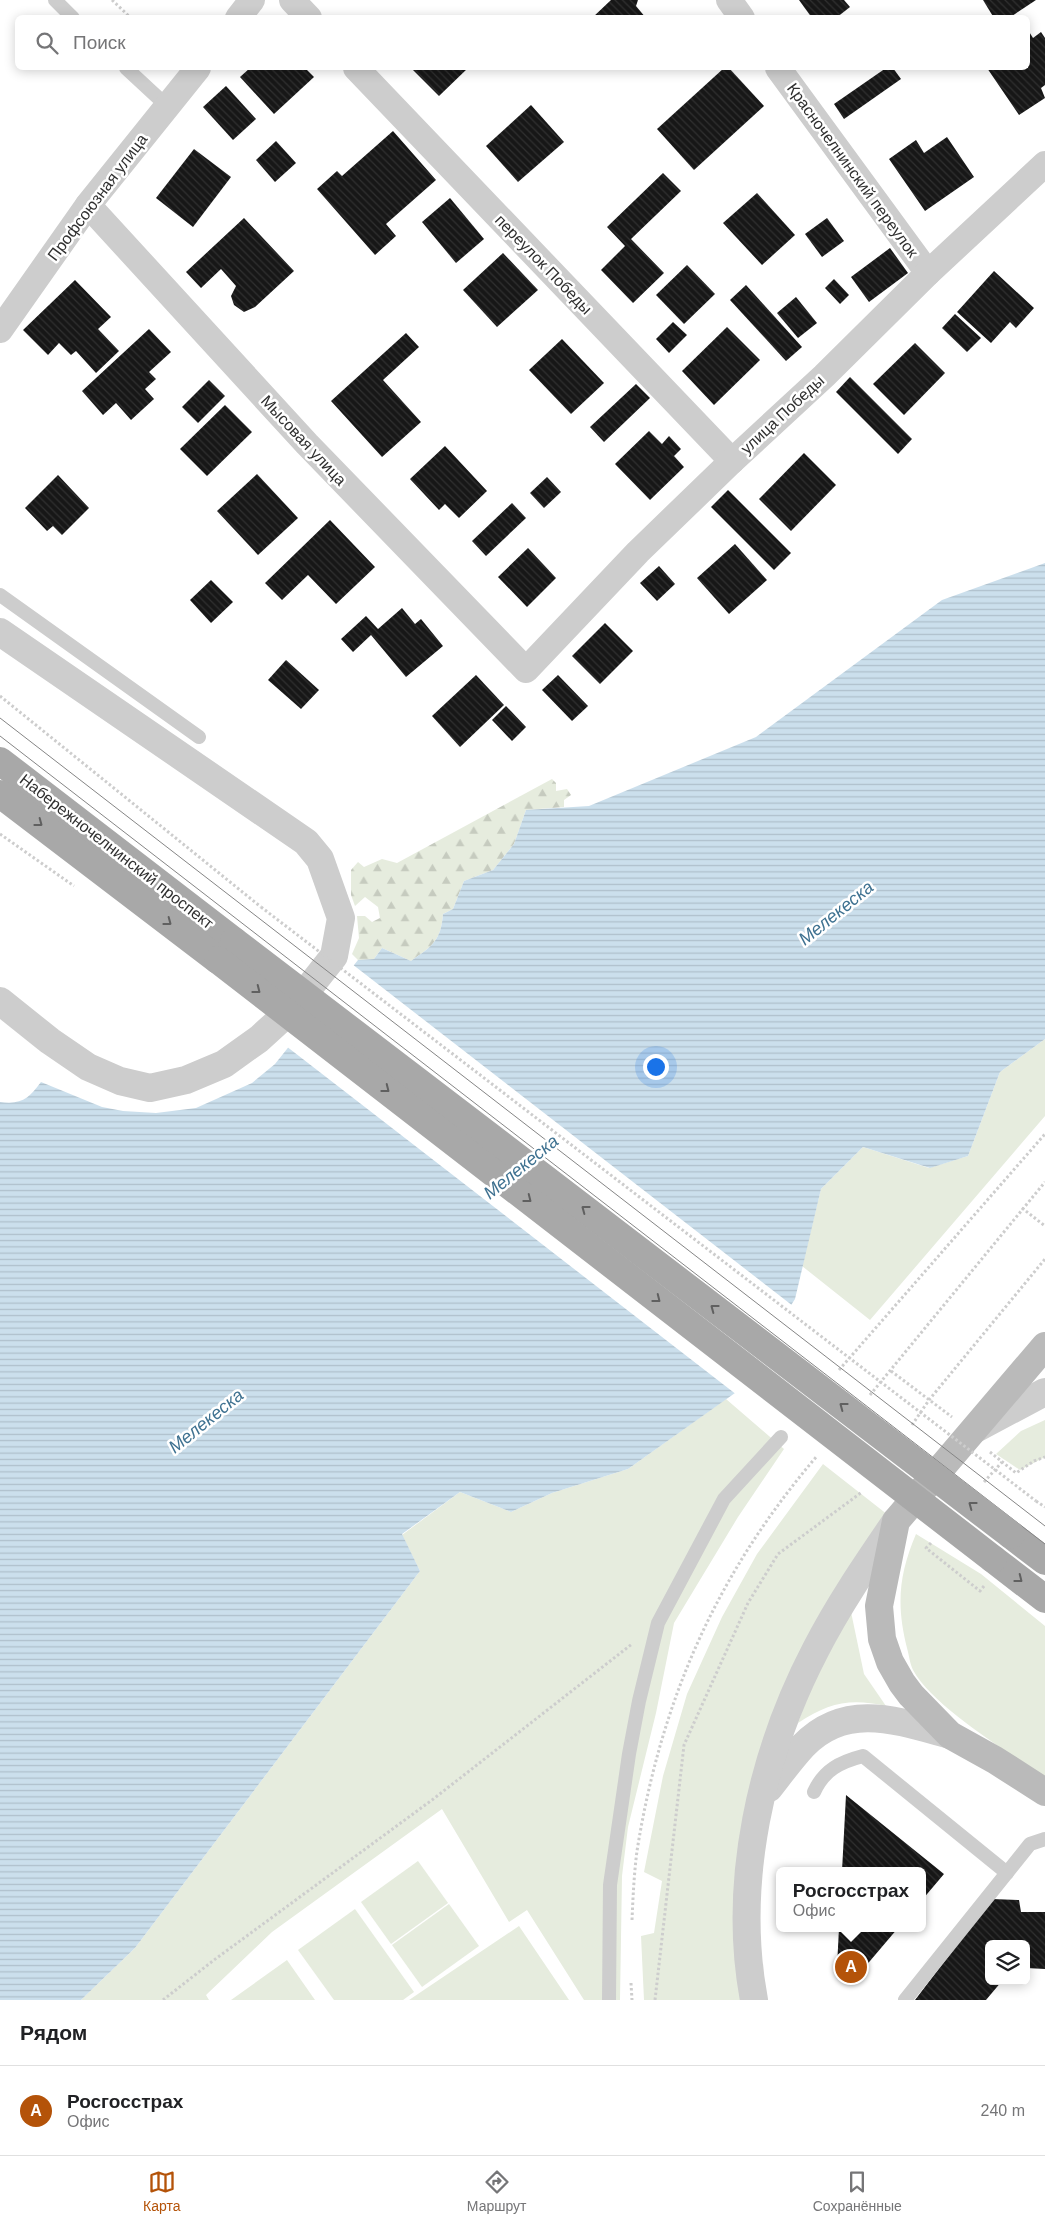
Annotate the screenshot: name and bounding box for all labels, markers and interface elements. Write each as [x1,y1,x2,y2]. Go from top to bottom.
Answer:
search box [15,15,1030,70]
icon: search [33,29,61,57]
text: Поиск [73,32,126,53]
street label: Красночелнинский переулок [784,80,922,261]
street label: Профсоюзная улица [44,131,150,264]
street label: переулок Победы [492,211,595,318]
street label: улица Победы [737,372,827,457]
street label: Мысовая улица [258,392,350,489]
street label: Набережночелнинский проспект [17,771,217,933]
one-way arrow [33,818,42,826]
water label: Мелекеска [795,877,877,949]
one-way arrow [162,916,171,924]
one-way arrow [251,984,261,993]
your location [643,1054,669,1080]
one-way arrow [380,1084,389,1092]
water label: Мелекеска [480,1131,562,1203]
one-way arrow [522,1194,531,1202]
one-way arrow [582,1207,591,1215]
one-way arrow [651,1293,660,1302]
one-way arrow [710,1305,720,1314]
water label: Мелекеска [165,1385,247,1457]
one-way arrow [840,1404,849,1412]
one-way arrow [968,1502,978,1511]
one-way arrow [1013,1573,1023,1582]
popup [776,1867,926,1932]
text: Росгосстрах [793,1880,909,1901]
text: Офис [793,1902,835,1919]
map controls [985,1940,1030,1985]
button: layers [985,1940,1030,1985]
pin: A [835,1948,867,1986]
text: Рядом [20,2021,87,2044]
text: Росгосстрах [67,2091,183,2112]
text: A [30,2102,42,2119]
text: 240 m [981,2102,1025,2119]
text: Офис [67,2113,110,2130]
tab: Карта [143,2168,181,2214]
tab: Маршрут [467,2168,526,2214]
tab: Сохранённые [813,2168,902,2214]

